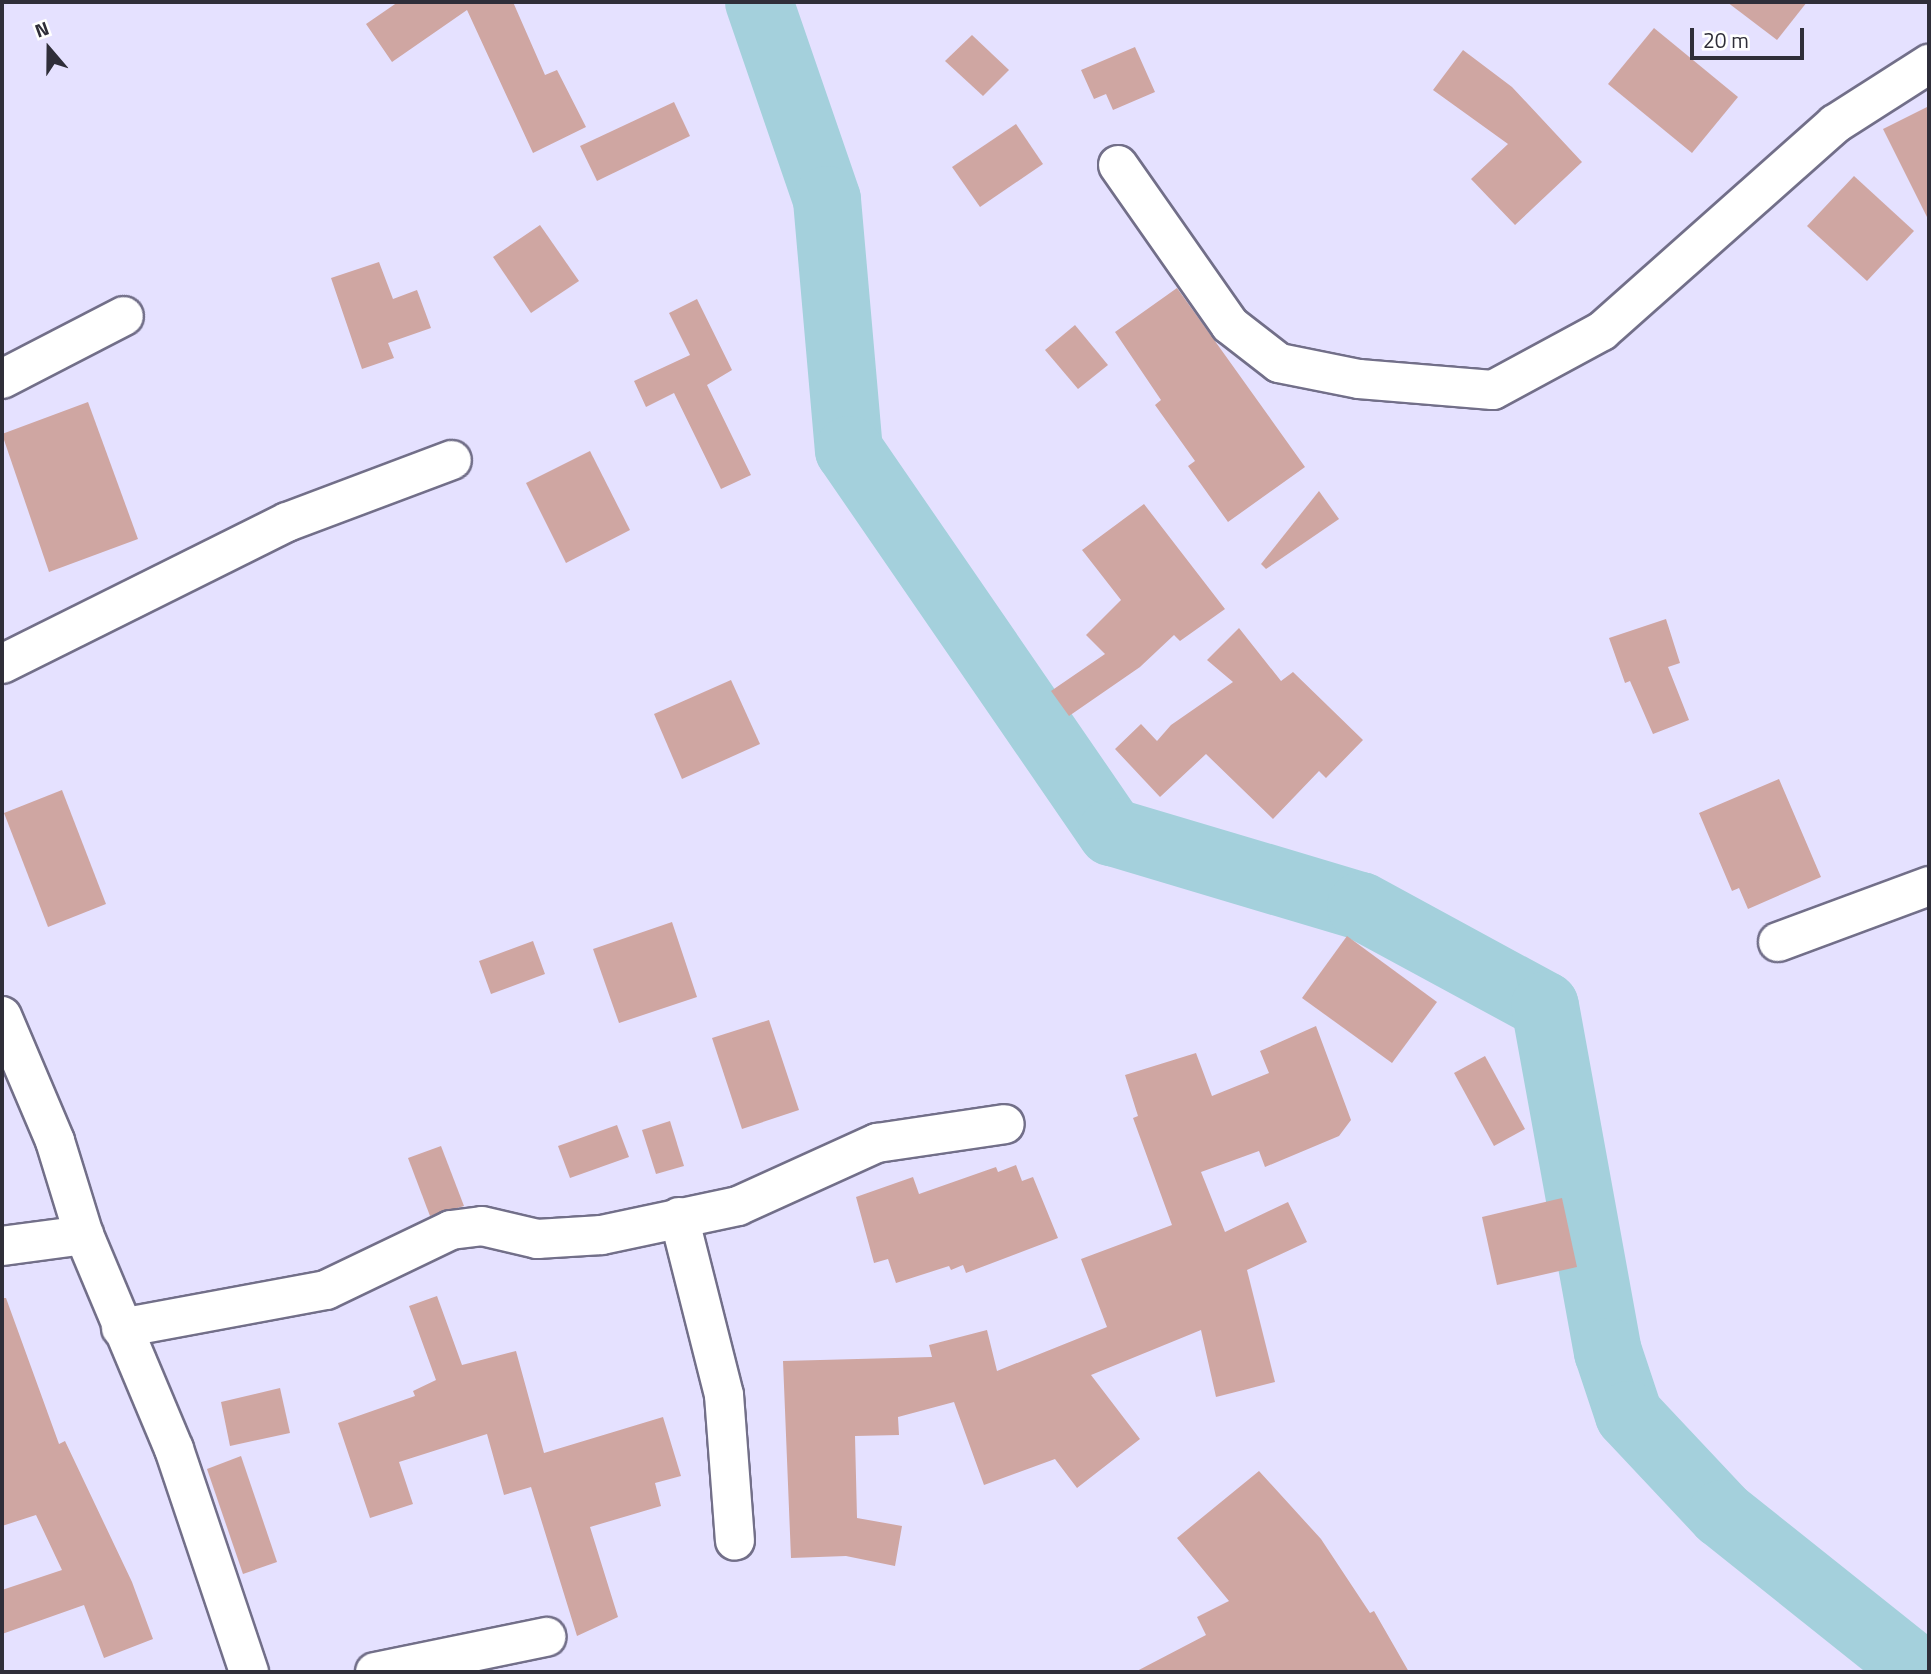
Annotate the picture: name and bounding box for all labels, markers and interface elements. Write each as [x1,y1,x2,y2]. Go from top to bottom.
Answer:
text: N [30,13,53,45]
north arrow [14,14,84,84]
scale bar [1693,14,1807,58]
text: 20 m [1703,24,1749,56]

